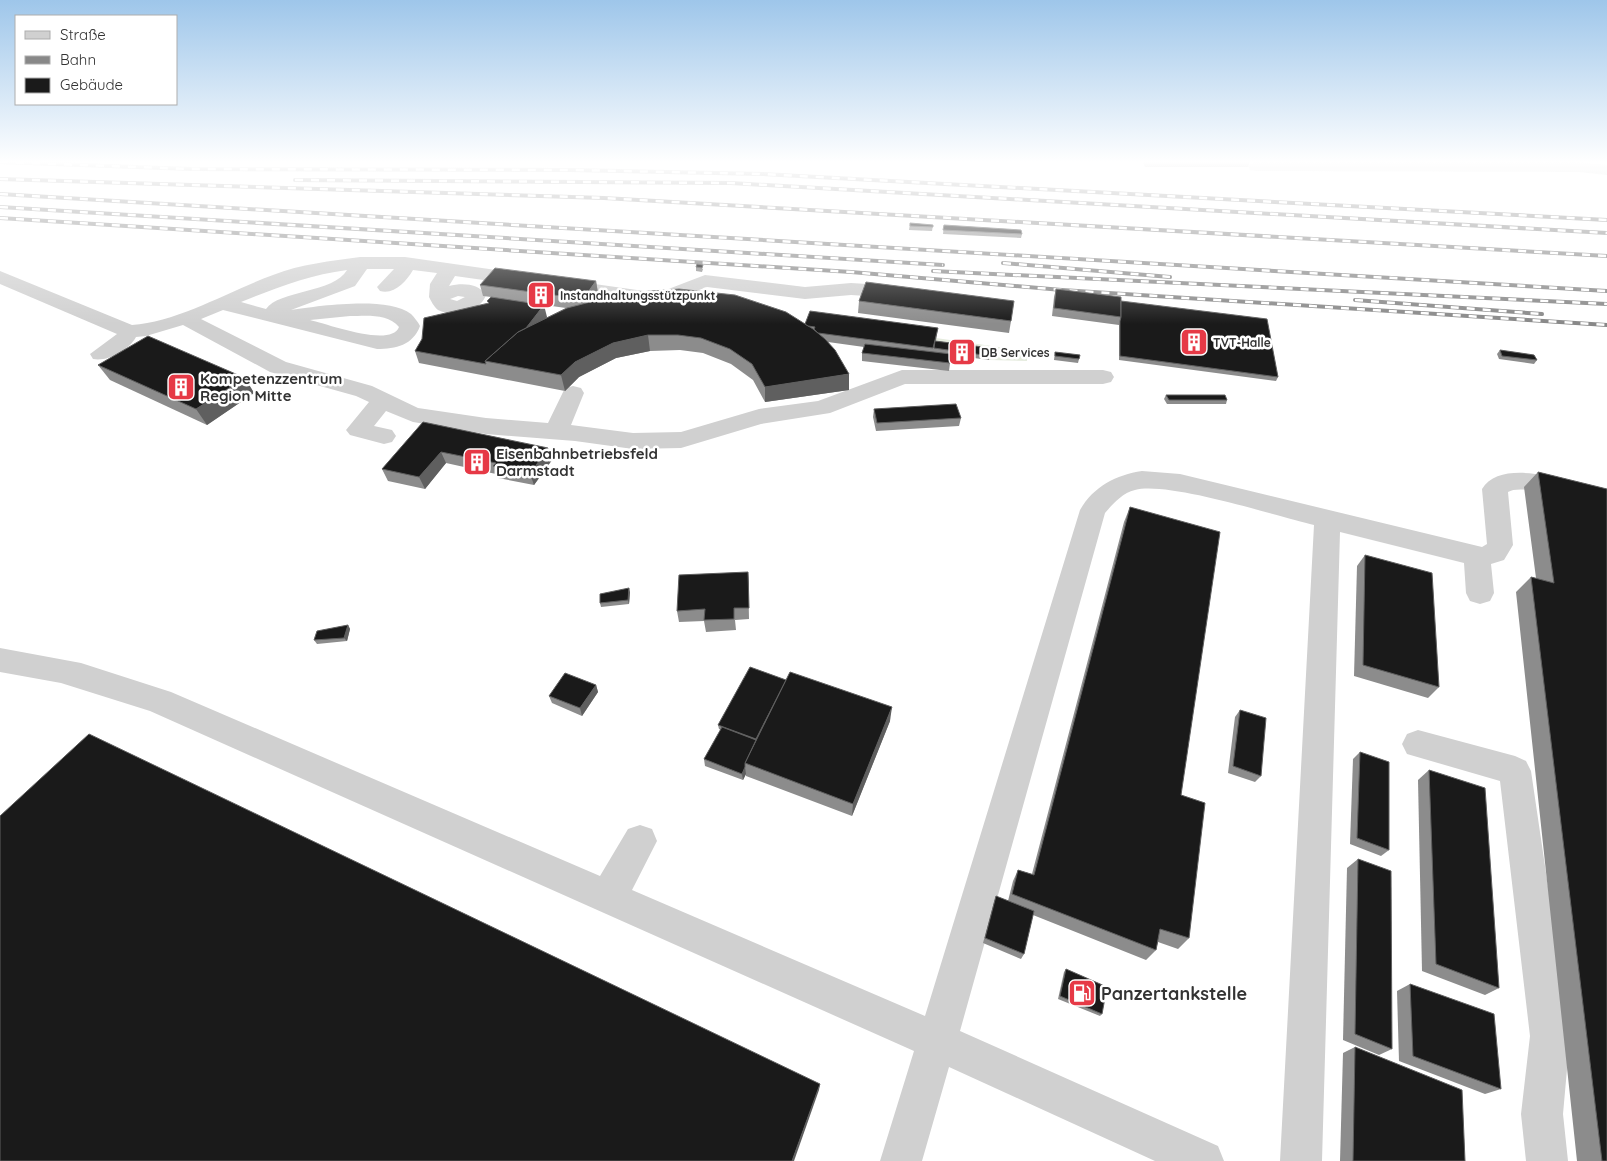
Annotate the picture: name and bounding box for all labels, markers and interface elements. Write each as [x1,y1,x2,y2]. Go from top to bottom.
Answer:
legend [15,15,178,105]
text: Straße [60,25,106,44]
text: Bahn [60,50,96,69]
text: Gebäude [60,75,123,94]
building icon: Instandhaltungsstützpunkt [526,280,556,310]
place label: Instandhaltungsstützpunkt [560,288,716,303]
building icon: TVT-Halle [1179,327,1209,357]
place label: TVT-Halle [1213,335,1271,350]
building icon: DB Services [947,337,977,367]
place label: DB Services [981,345,1050,360]
place label: Kompetenzzentrum Region Mitte [200,369,342,405]
building icon: Kompetenzzentrum Region Mitte [166,372,196,402]
place label: Eisenbahnbetriebsfeld Darmstadt [496,444,658,480]
building icon: Eisenbahnbetriebsfeld Darmstadt [462,447,492,477]
fuel station icon: Panzertankstelle [1067,978,1097,1008]
place label: Panzertankstelle [1101,982,1247,1005]

